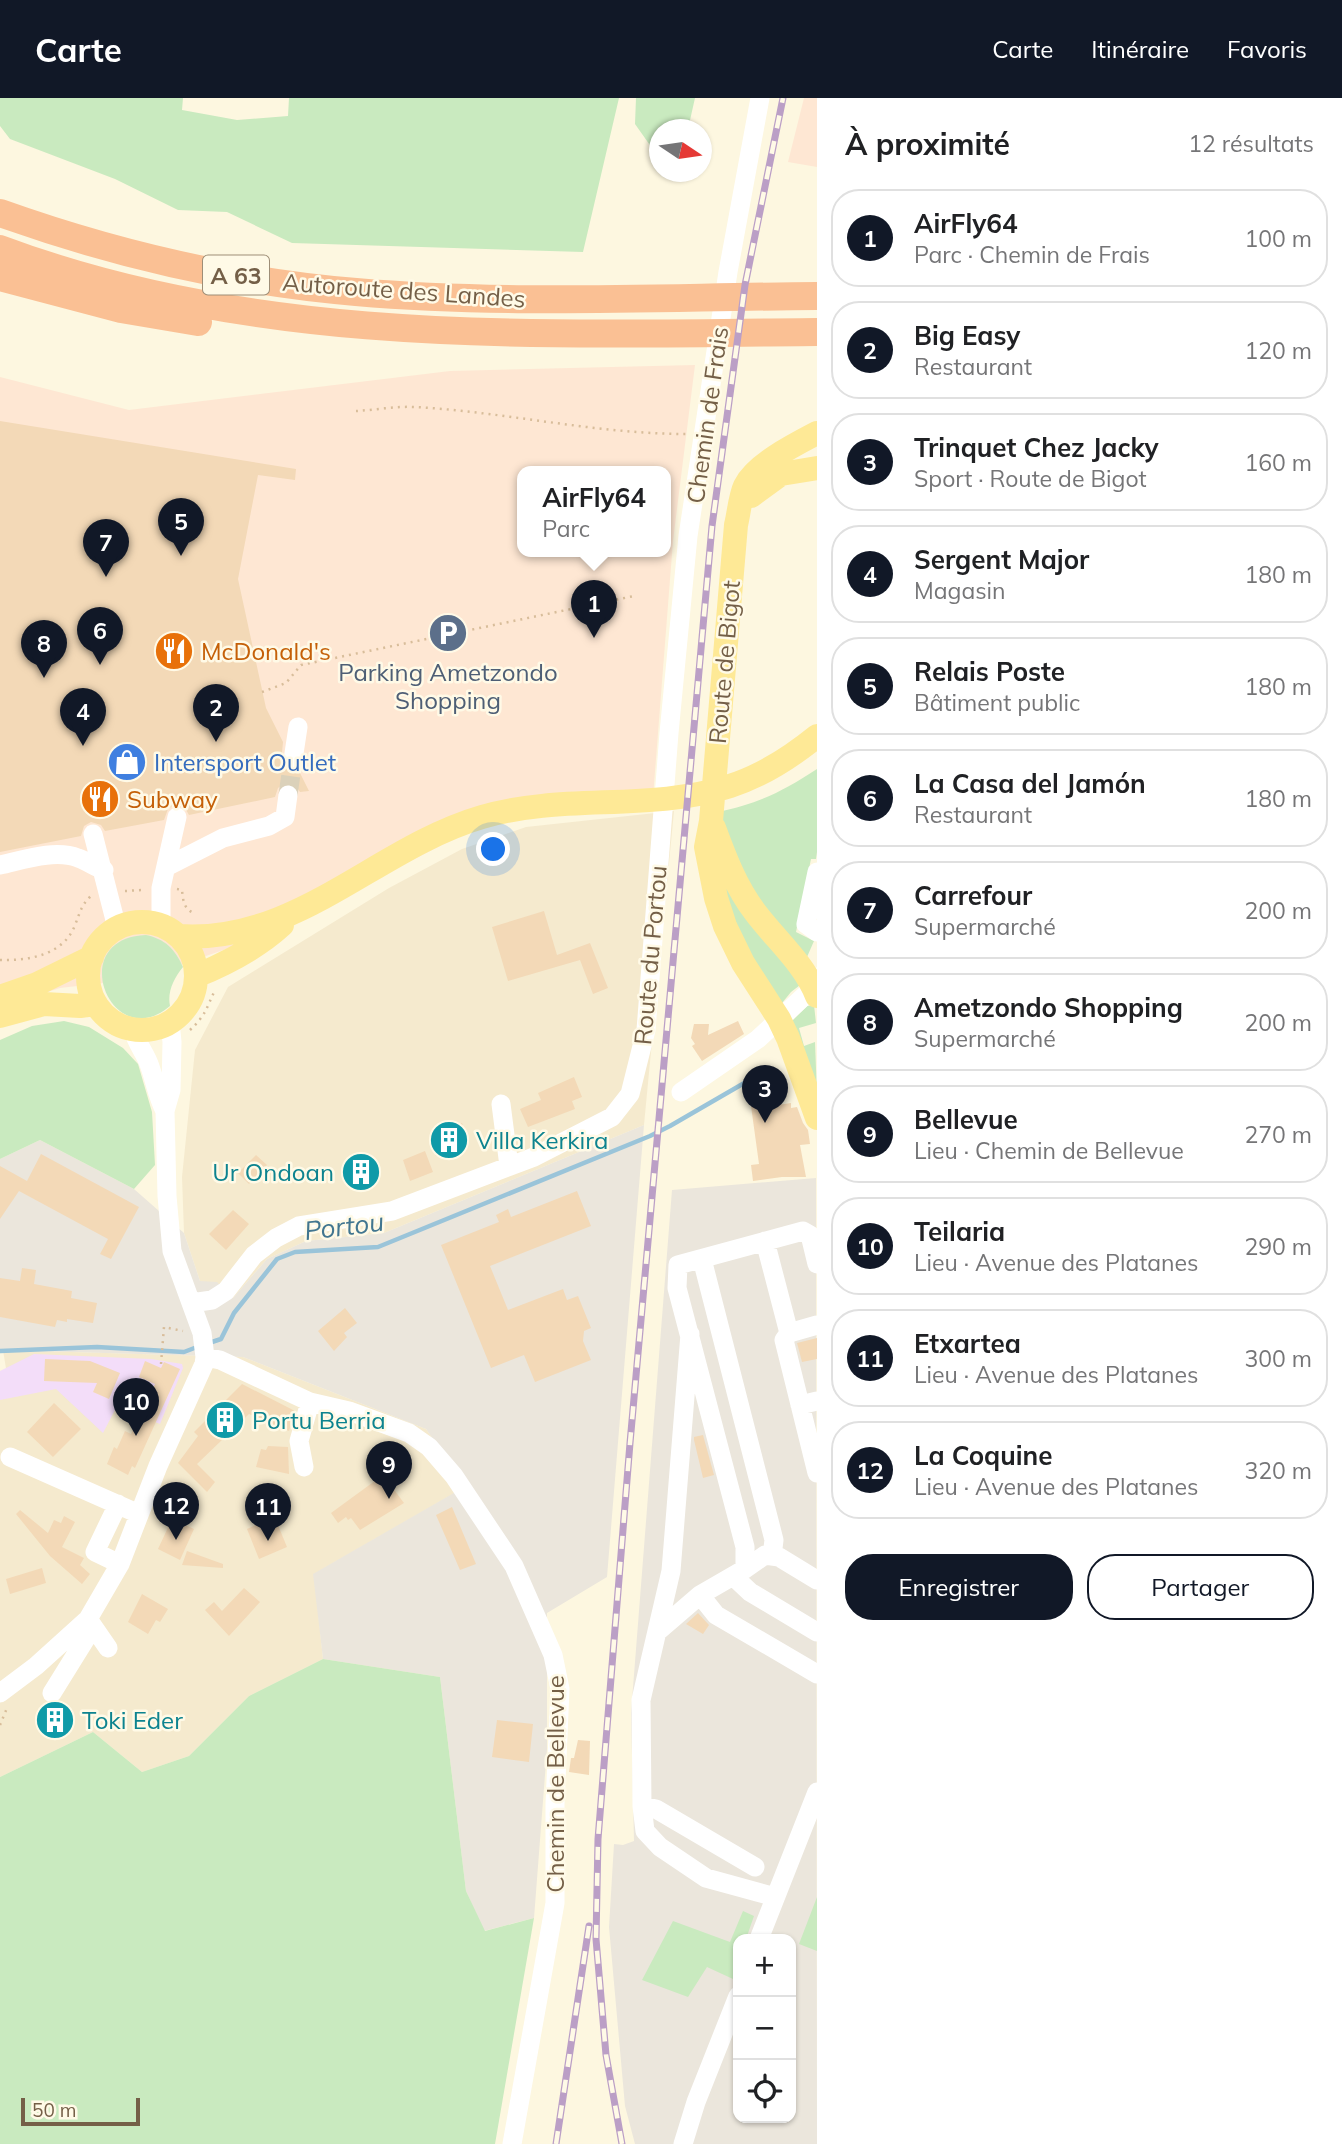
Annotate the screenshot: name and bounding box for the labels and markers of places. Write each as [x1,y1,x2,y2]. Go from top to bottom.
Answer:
pin: 5 [158,498,204,556]
pin: 7 [83,519,129,577]
pin: 1 [571,580,617,638]
pin: 6 [77,607,123,665]
parking icon: Parking Ametzondo Shopping [427,612,469,654]
pin: 8 [21,620,67,678]
restaurant icon: McDonald's [153,630,195,672]
place label: McDonald's [201,636,331,666]
place label: Parking Ametzondo Shopping [338,657,558,715]
pin: 2 [193,684,239,742]
pin: 4 [60,688,106,746]
shop icon: Intersport Outlet [106,741,148,783]
place label: Intersport Outlet [154,747,336,777]
restaurant icon: Subway [79,778,121,820]
place label: Subway [127,784,218,814]
pin: 3 [742,1065,788,1123]
building icon: Villa Kerkira [428,1119,470,1161]
place label: Villa Kerkira [476,1125,608,1155]
building icon: Ur Ondoan [340,1151,382,1193]
place label: Ur Ondoan [212,1157,334,1187]
pin: 10 [113,1378,159,1436]
building icon: Portu Berria [204,1399,246,1441]
place label: Portu Berria [252,1405,386,1435]
pin: 9 [366,1441,412,1499]
pin: 12 [153,1482,199,1540]
pin: 11 [245,1483,291,1541]
building icon: Toki Eder [34,1699,76,1741]
place label: Toki Eder [82,1705,183,1735]

